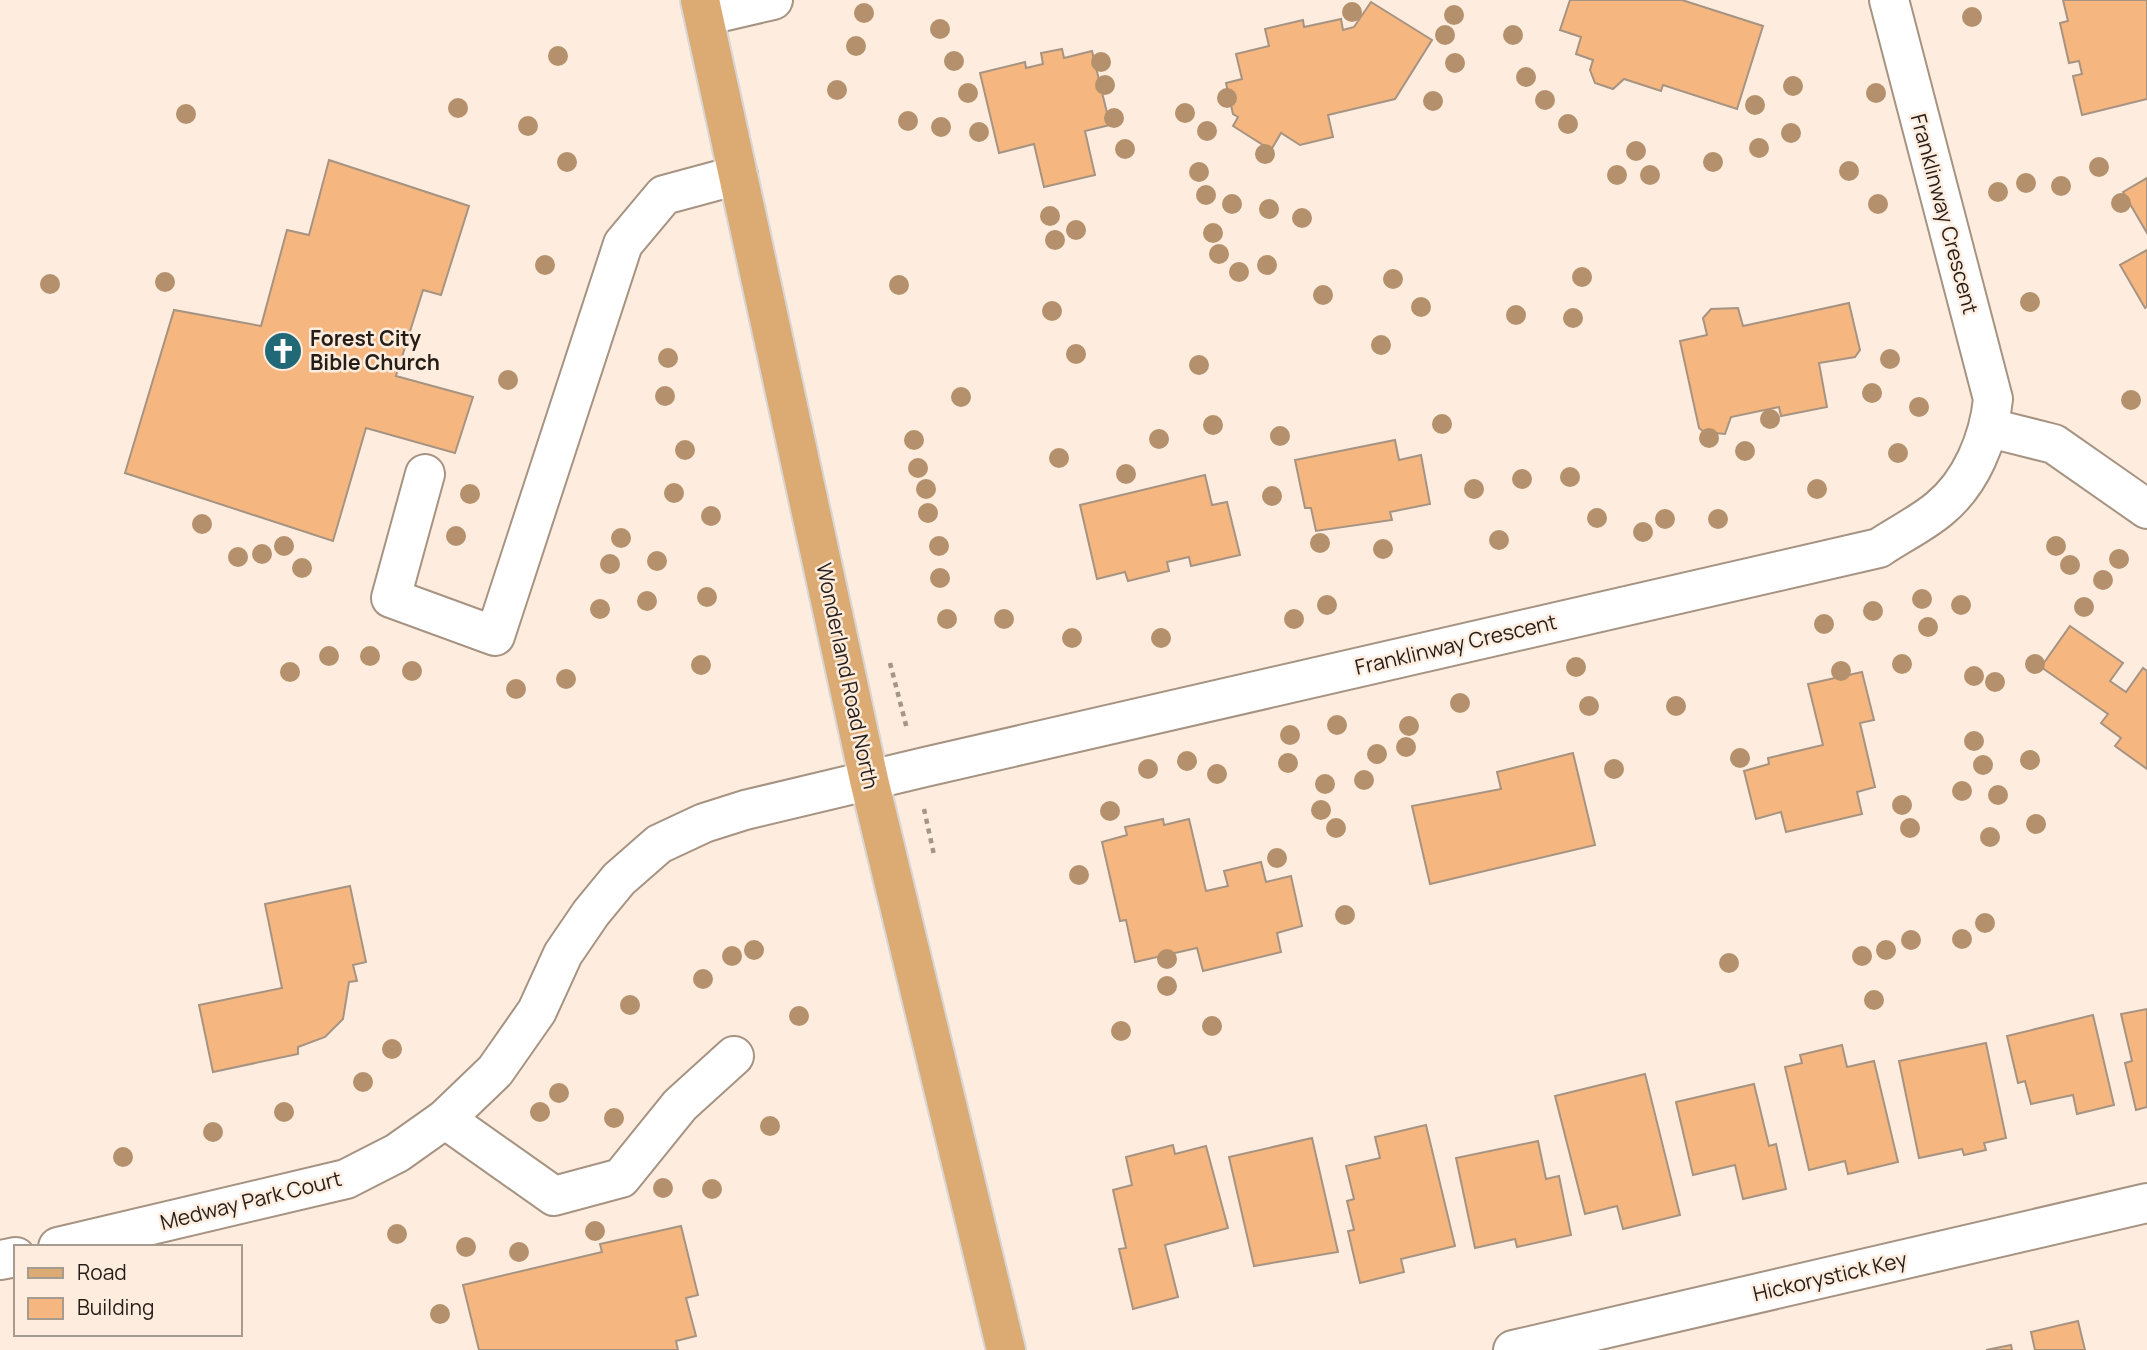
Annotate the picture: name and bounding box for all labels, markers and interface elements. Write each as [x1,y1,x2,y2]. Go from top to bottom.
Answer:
street label: Franklinway Crescent [1905,111,1985,317]
place label: Forest City Bible Church [310,324,440,376]
church icon: Forest City Bible Church [262,330,304,372]
street label: Wonderland Road North [810,560,886,791]
street label: Franklinway Crescent [1352,607,1559,681]
street label: Medway Park Court [157,1164,344,1236]
legend [14,1245,242,1336]
street label: Hickorystick Key [1750,1245,1910,1307]
text: Road [77,1258,127,1286]
text: Building [77,1293,154,1321]

